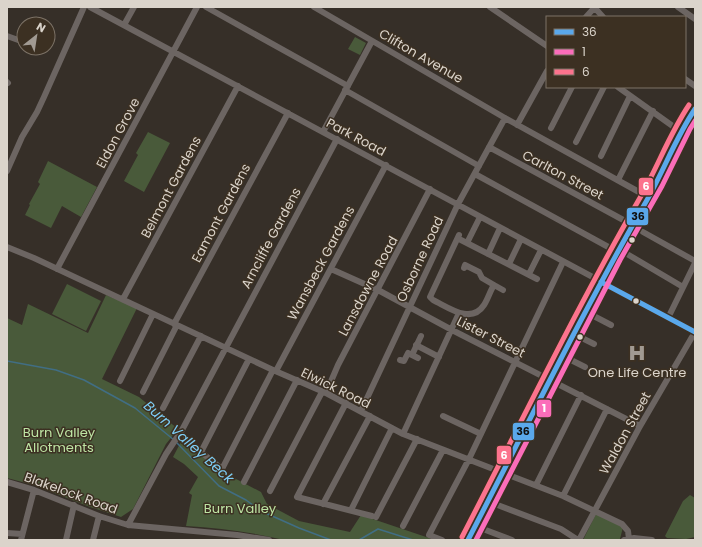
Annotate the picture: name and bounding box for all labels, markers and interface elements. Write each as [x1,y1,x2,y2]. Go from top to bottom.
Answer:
north arrow [16,16,56,56]
legend [546,16,686,88]
text: N [33,18,49,36]
text: 36 [582,23,597,40]
street label: Clifton Avenue [375,24,467,88]
text: 1 [582,43,586,60]
text: 6 [582,63,590,80]
street label: Eldon Grove [91,94,145,172]
street label: Park Road [323,113,389,161]
street label: Belmont Gardens [136,132,206,241]
street label: Carlton Street [519,146,607,205]
street label: Eamont Gardens [187,160,255,266]
line badge: 6 [638,177,654,196]
text: 6 [642,178,650,194]
street label: Arncliffe Gardens [236,184,306,292]
street label: Wansbeck Gardens [283,202,359,324]
line badge: 36 [626,207,649,226]
text: 36 [631,208,645,224]
street label: Osborne Road [392,213,448,305]
street label: Lansdowne Road [334,233,402,339]
unlabelled marker [627,235,637,245]
unlabelled marker [631,296,641,306]
street label: Lister Street [453,312,529,363]
unlabelled marker [575,332,585,342]
hospital icon: One Life Centre [627,343,647,363]
street label: Elwick Road [298,363,374,413]
place label: One Life Centre [588,363,686,382]
street label: Waldon Street [594,388,656,478]
water label: Burn Valley Beck [139,396,239,489]
line badge: 1 [536,399,552,418]
text: 1 [542,400,546,416]
line badge: 36 [512,422,535,441]
park label: Burn Valley Allotments [23,423,96,457]
text: 36 [516,423,530,439]
line badge: 6 [496,445,512,465]
text: 6 [500,447,508,463]
street label: Blakelock Road [22,467,120,519]
park label: Burn Valley [204,499,277,518]

